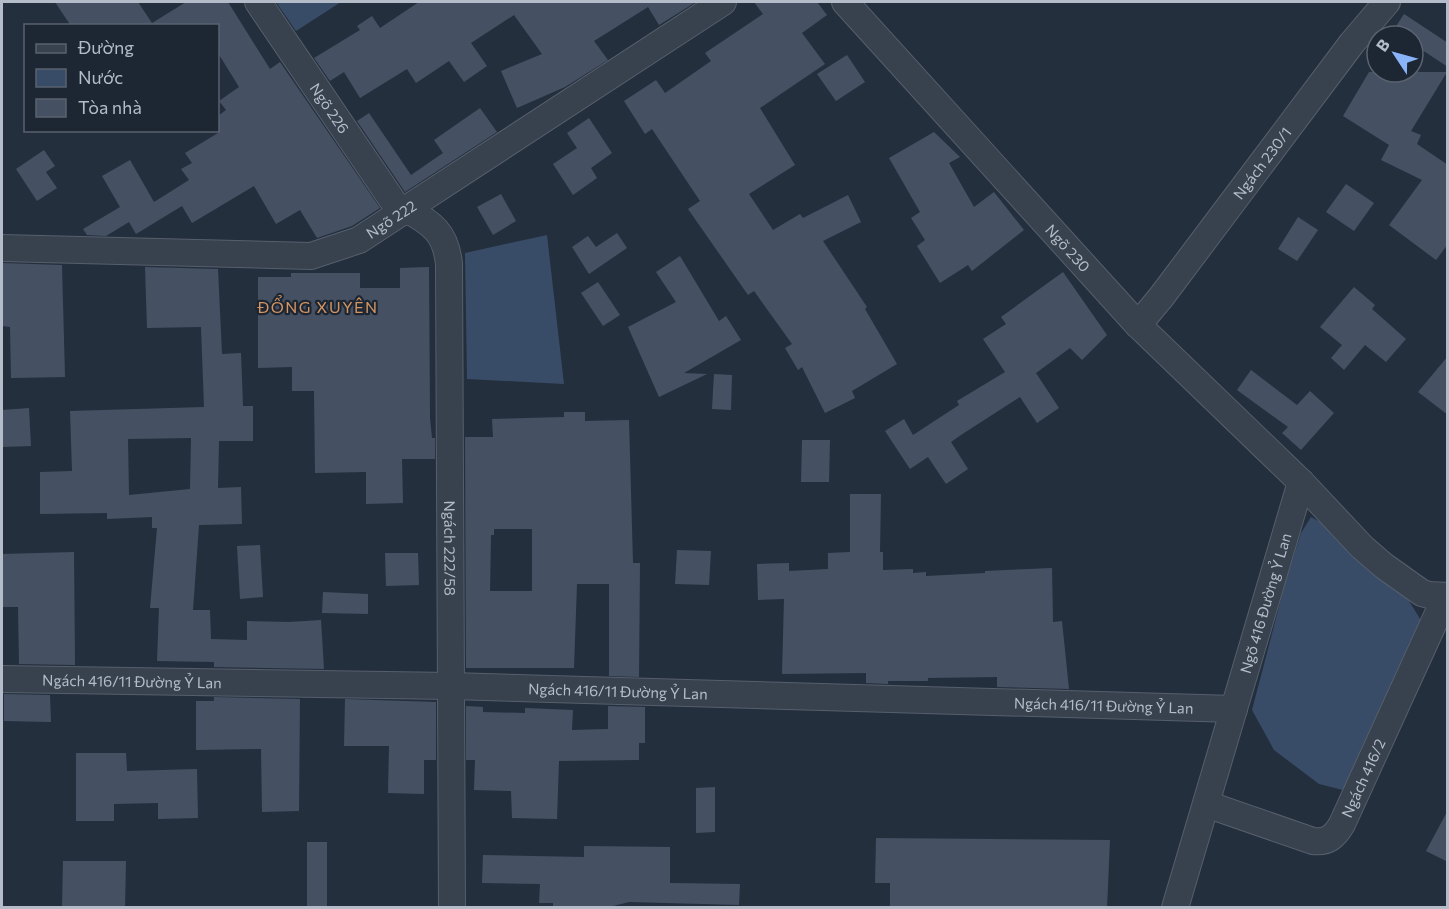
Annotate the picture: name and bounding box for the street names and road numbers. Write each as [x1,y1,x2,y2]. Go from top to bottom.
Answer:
street label: Ngõ 226 [306,79,353,137]
street label: Ngách 230/1 [1229,123,1295,203]
street label: Ngõ 222 [363,196,419,242]
street label: Ngõ 230 [1042,220,1094,275]
street label: Ngách 222/58 [441,500,460,596]
street label: Ngõ 416 Đường Ỷ Lan [1236,531,1294,675]
street label: Ngách 416/11 Đường Ỷ Lan [42,671,222,691]
street label: Ngách 416/11 Đường Ỷ Lan [528,679,708,703]
street label: Ngách 416/11 Đường Ỷ Lan [1014,694,1194,717]
street label: Ngách 416/2 [1337,736,1389,820]

